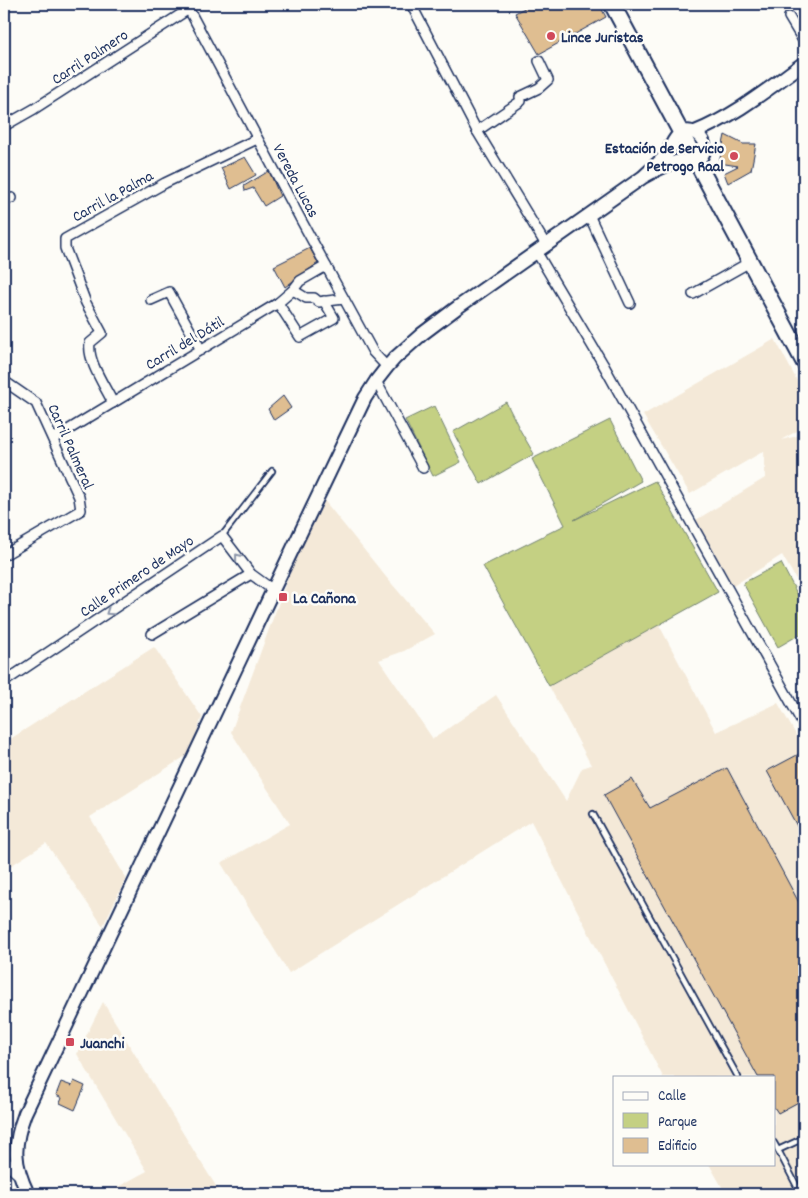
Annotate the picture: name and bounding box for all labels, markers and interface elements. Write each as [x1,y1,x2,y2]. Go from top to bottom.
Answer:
street label: Carril Palmero [47,25,133,92]
place label: Lince Juristas [561,27,644,50]
marker: Lince Juristas [545,30,557,42]
place label: Estación de Servicio Petrogo Raal [605,138,724,179]
street label: Vereda Lucas [266,140,324,222]
marker: Estación de Servicio Petrogo Raal [728,150,740,162]
street label: Carril la Palma [68,165,158,229]
street label: Carril del Dátil [141,311,229,377]
street label: Carril Palmeral [41,401,99,494]
street label: Calle Primero de Mayo [76,530,199,624]
one-way arrow [235,553,244,563]
place label: La Cañona [293,588,357,611]
marker: La Cañona [277,591,289,603]
one-way arrow [105,605,114,615]
place label: Juanchi [80,1033,124,1056]
marker: Juanchi [64,1036,76,1048]
legend [613,1076,776,1166]
text: Calle [658,1086,687,1108]
text: Parque [658,1112,698,1134]
text: Edificio [658,1136,697,1158]

